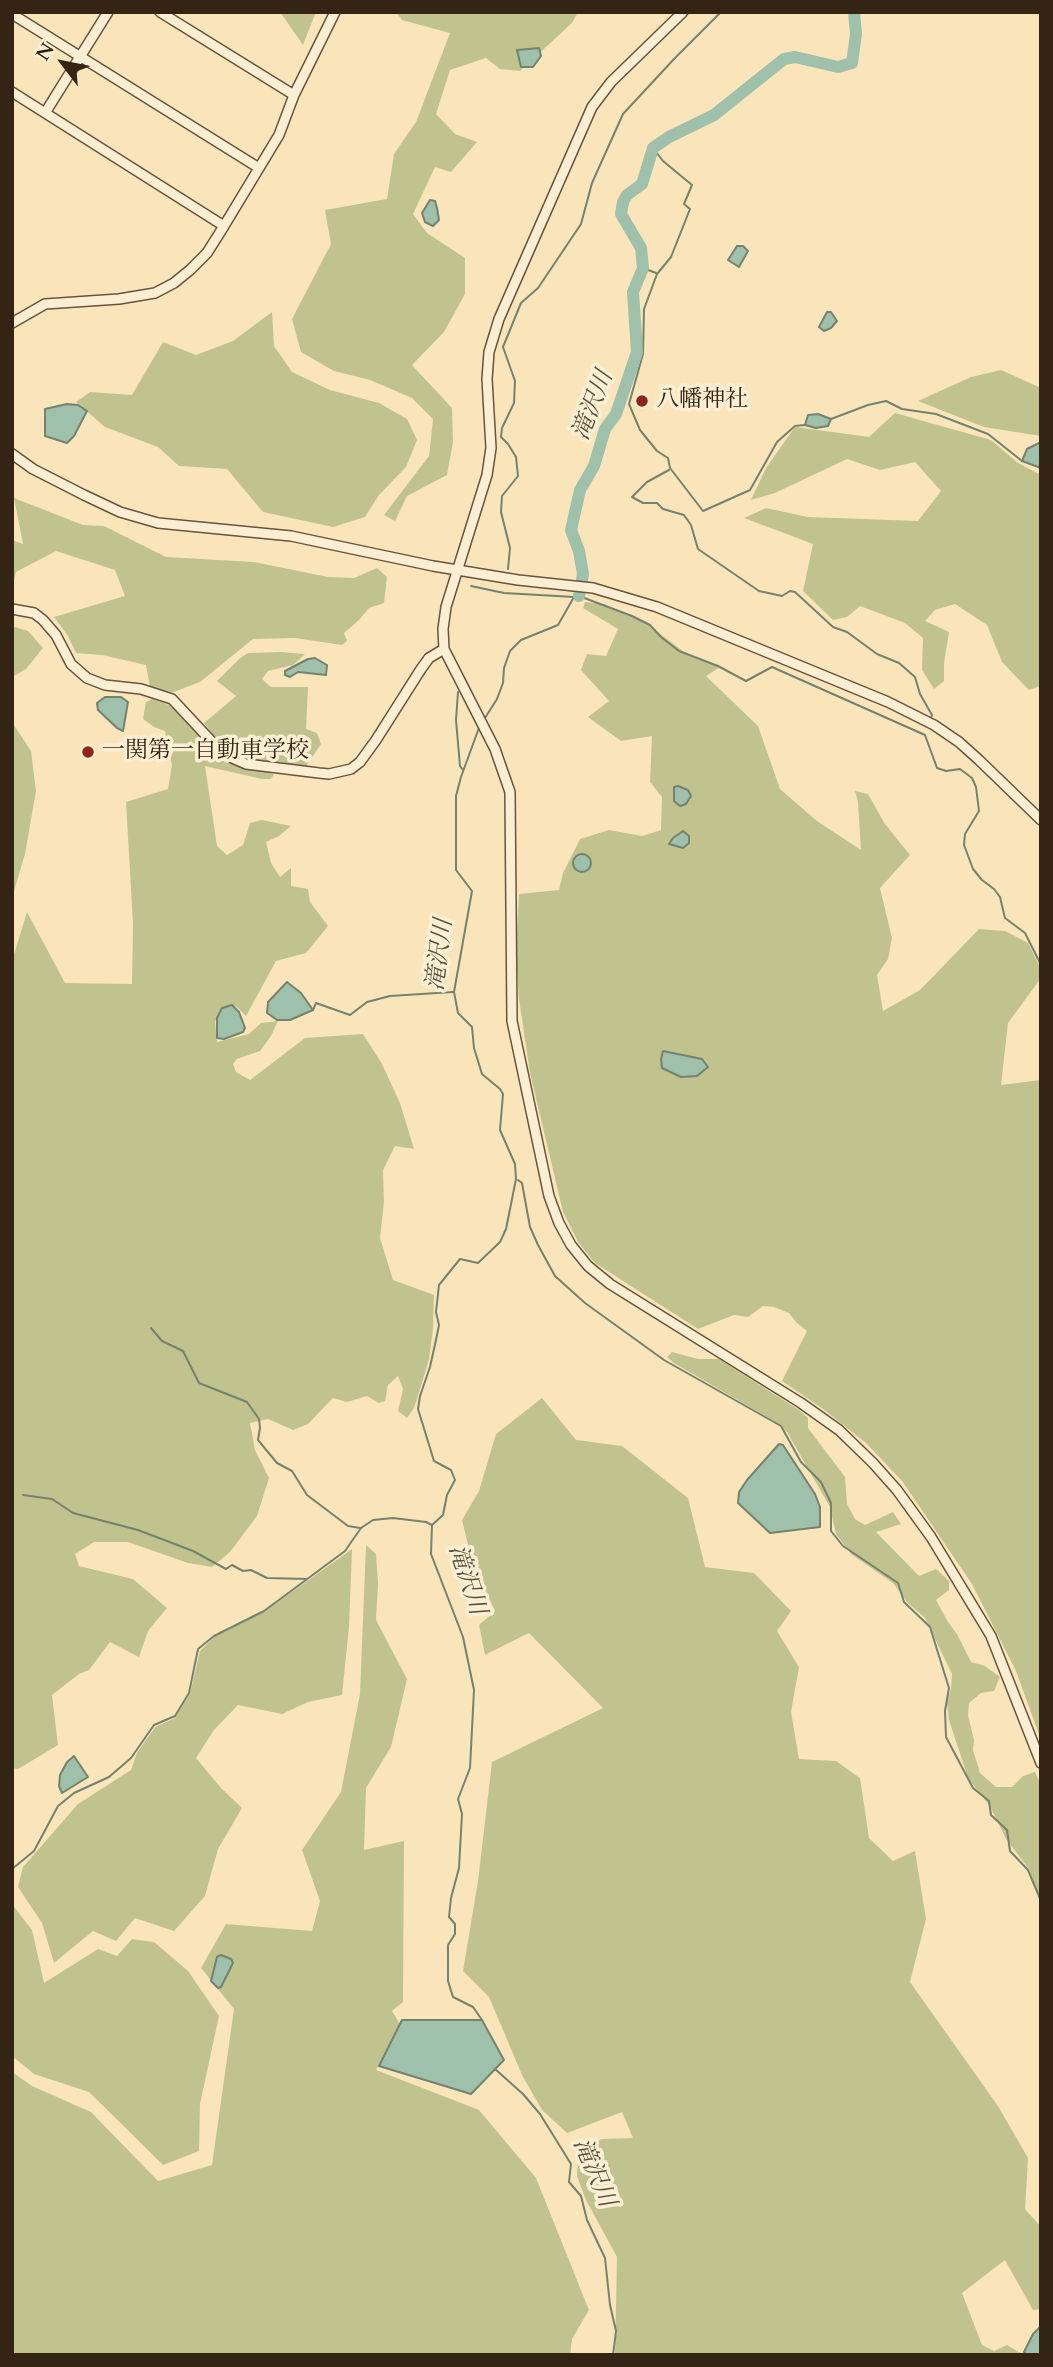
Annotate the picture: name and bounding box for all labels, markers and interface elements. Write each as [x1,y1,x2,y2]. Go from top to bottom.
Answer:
north arrow [28,28,98,98]
text: N [30,38,61,66]
water label: 滝沢川 [568,367,620,445]
place label: 八幡神社 [656,387,748,415]
marker: 八幡神社 [634,393,650,409]
place label: 一関第一自動車学校 [102,738,309,766]
marker: 一関第一自動車学校 [80,744,96,760]
water label: 滝沢川 [422,918,460,992]
water label: 滝沢川 [441,1541,491,1619]
water label: 滝沢川 [566,2134,620,2212]

